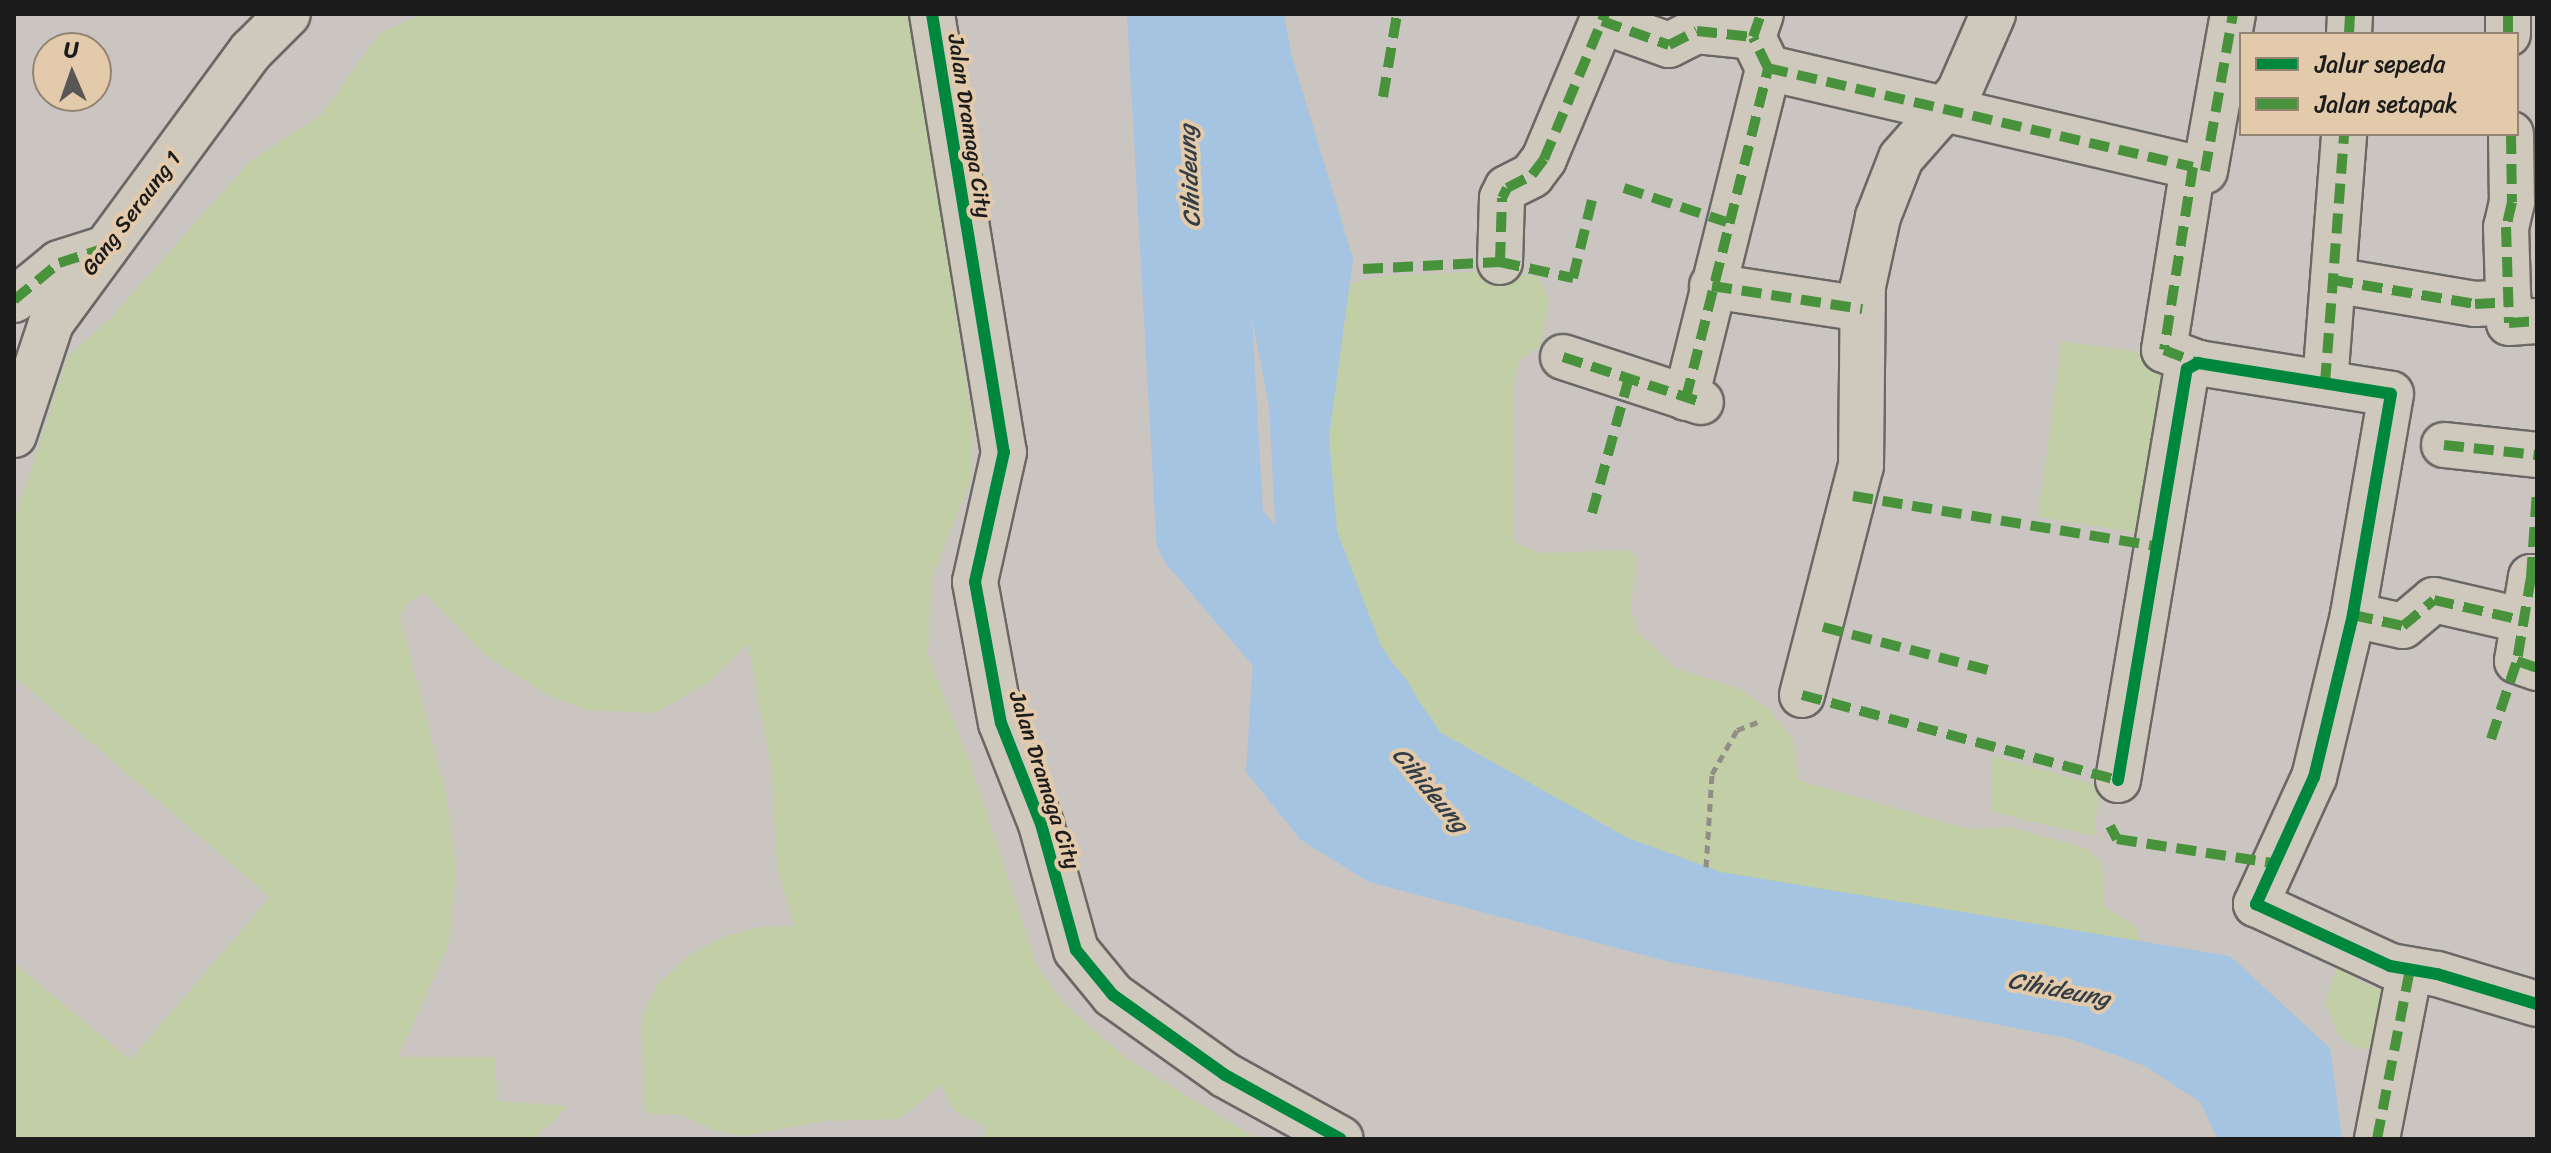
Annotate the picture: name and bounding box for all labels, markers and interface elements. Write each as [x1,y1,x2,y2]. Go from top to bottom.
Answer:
text: U [63,30,79,69]
north arrow [32,32,112,112]
street label: Jalan Dramaga City [942,32,998,220]
legend [2239,32,2519,136]
text: Jalur sepeda [2315,43,2445,85]
text: Jalan setapak [2315,83,2458,125]
water label: Cihideung [1173,124,1207,228]
street label: Gang Seraung 1 [76,146,186,280]
street label: Jalan Dramaga City [1004,687,1086,873]
water label: Cihideung [1386,741,1474,839]
water label: Cihideung [2006,966,2112,1014]

